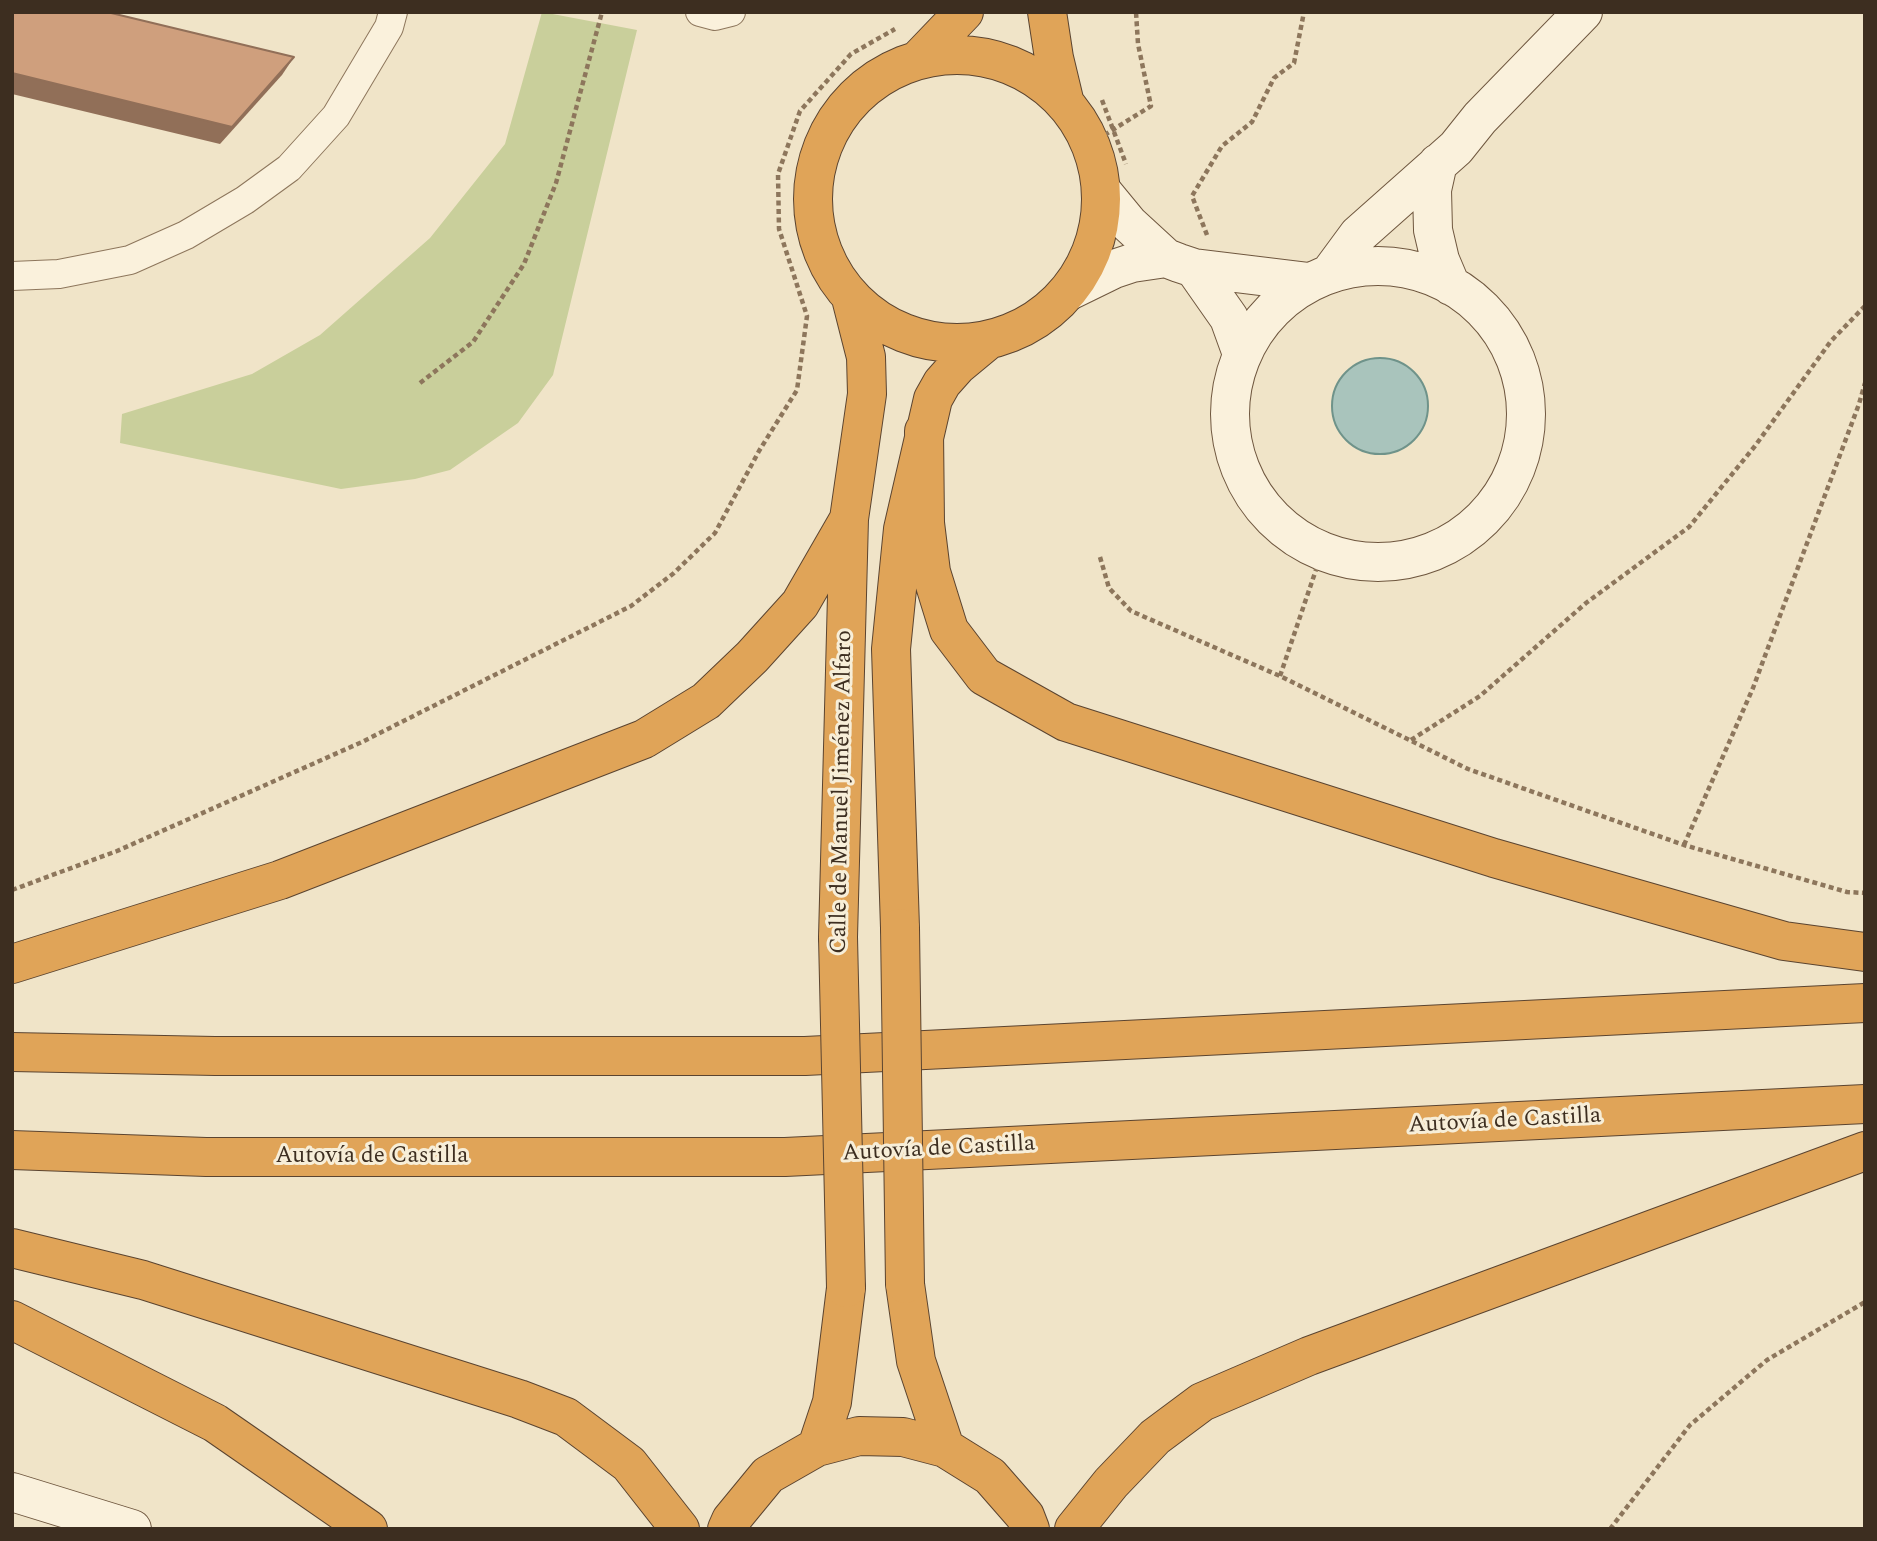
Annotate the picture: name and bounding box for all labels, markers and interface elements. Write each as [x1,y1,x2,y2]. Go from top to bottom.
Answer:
street label: Calle de Manuel Jiménez Alfaro [826,630,860,954]
street label: Autovía de Castilla [1408,1103,1602,1141]
street label: Autovía de Castilla [842,1131,1036,1169]
street label: Autovía de Castilla [276,1143,468,1171]

